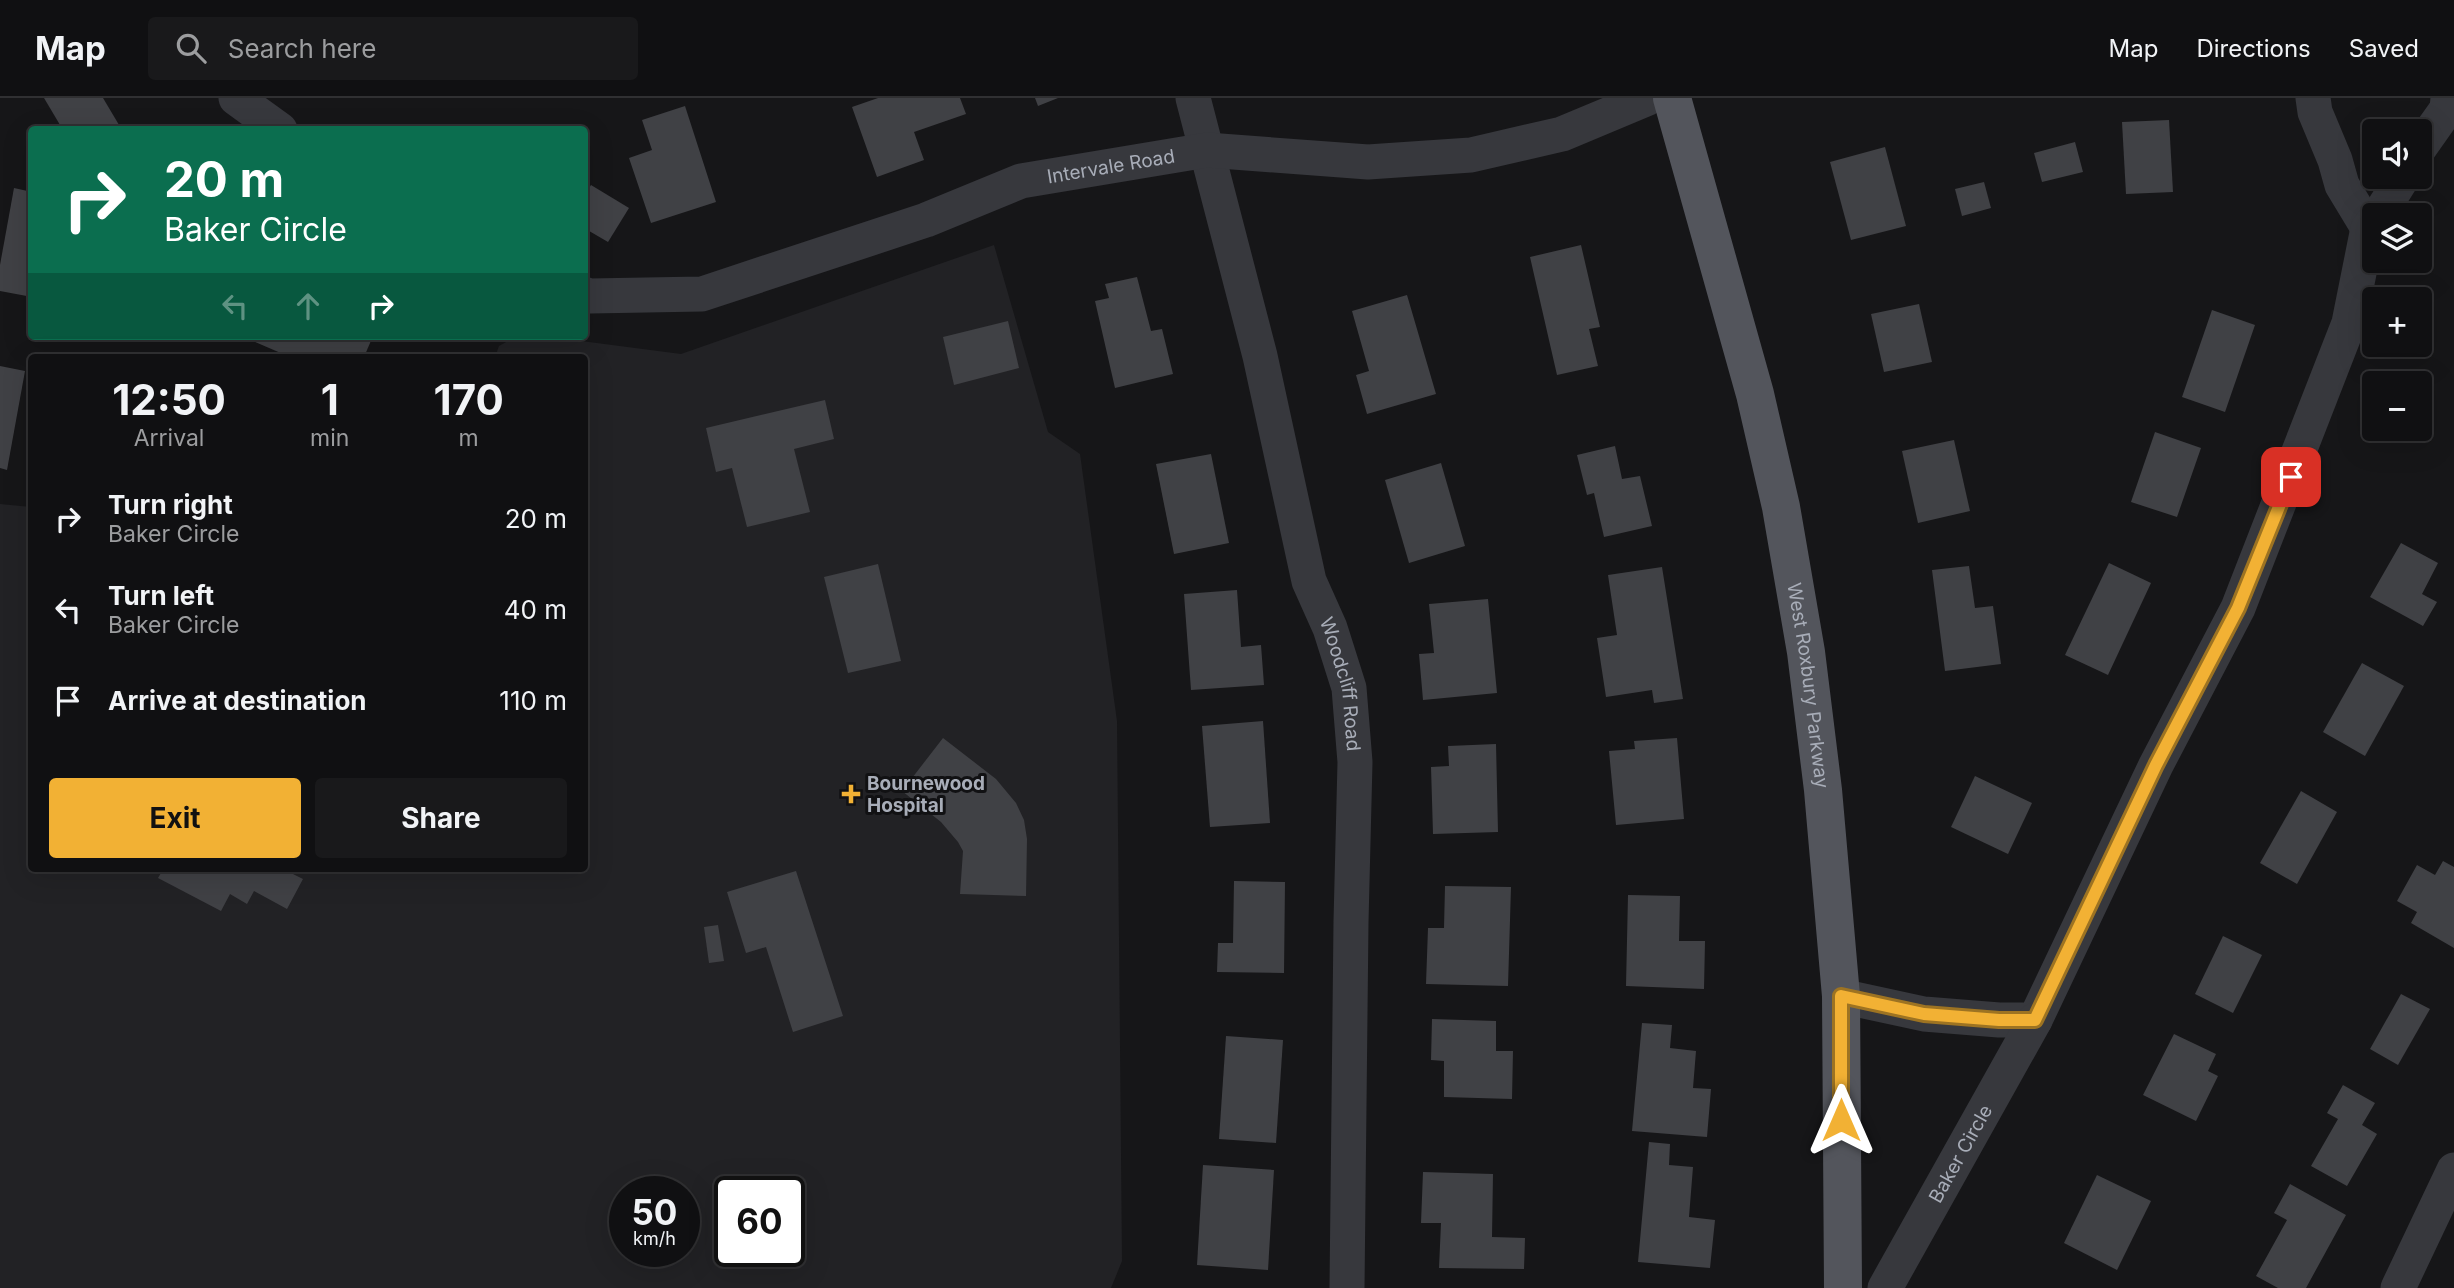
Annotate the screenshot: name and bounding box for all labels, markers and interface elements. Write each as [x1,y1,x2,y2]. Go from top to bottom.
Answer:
search box [148,17,638,80]
text: Map [35,28,106,68]
icon: search [172,29,210,67]
text: Search here [228,33,376,64]
text: Map [2109,34,2158,63]
text: Directions [2196,34,2311,63]
text: Saved [2349,34,2419,63]
map controls [2362,119,2432,441]
button: sound [2362,119,2432,189]
street label: Intervale Road [1045,144,1176,188]
text: 20 m [164,150,284,209]
icon: right [49,154,140,245]
button: layers [2362,203,2432,273]
text: Baker Circle [164,210,347,249]
icon: left [216,287,254,325]
icon: ahead [289,287,327,325]
icon: right [362,287,400,325]
button: + [2362,287,2432,357]
button: − [2362,371,2432,441]
text: 12:50 [112,374,226,425]
text: 1 [321,374,339,425]
text: 170 [434,374,504,425]
text: Arrival [134,424,204,452]
text: min [310,424,349,452]
text: m [459,424,479,452]
pin [2261,447,2321,507]
icon: arrive [2272,458,2310,496]
text: Turn right [108,489,233,520]
icon: right [49,500,87,538]
text: 20 m [505,503,567,534]
text: Baker Circle [108,520,239,548]
text: Turn left [108,580,214,611]
street label: West Roxbury Parkway [1783,581,1834,790]
icon: left [49,591,87,629]
text: 40 m [504,594,567,625]
text: Baker Circle [108,611,239,639]
street label: Woodcliff Road [1315,614,1366,752]
icon: arrive [49,682,87,720]
text: Arrive at destination [108,685,367,716]
text: 110 m [499,685,567,716]
place label: Bournewood Hospital [867,772,985,817]
button: Exit [49,778,301,858]
button: Share [315,778,567,858]
marker: Bournewood Hospital [841,784,861,804]
position arrow [1804,1083,1878,1157]
street label: Baker Circle [1924,1101,1997,1207]
speed limit sign: 60 [714,1176,805,1267]
text: 50 [632,1191,677,1233]
text: km/h [633,1228,676,1249]

